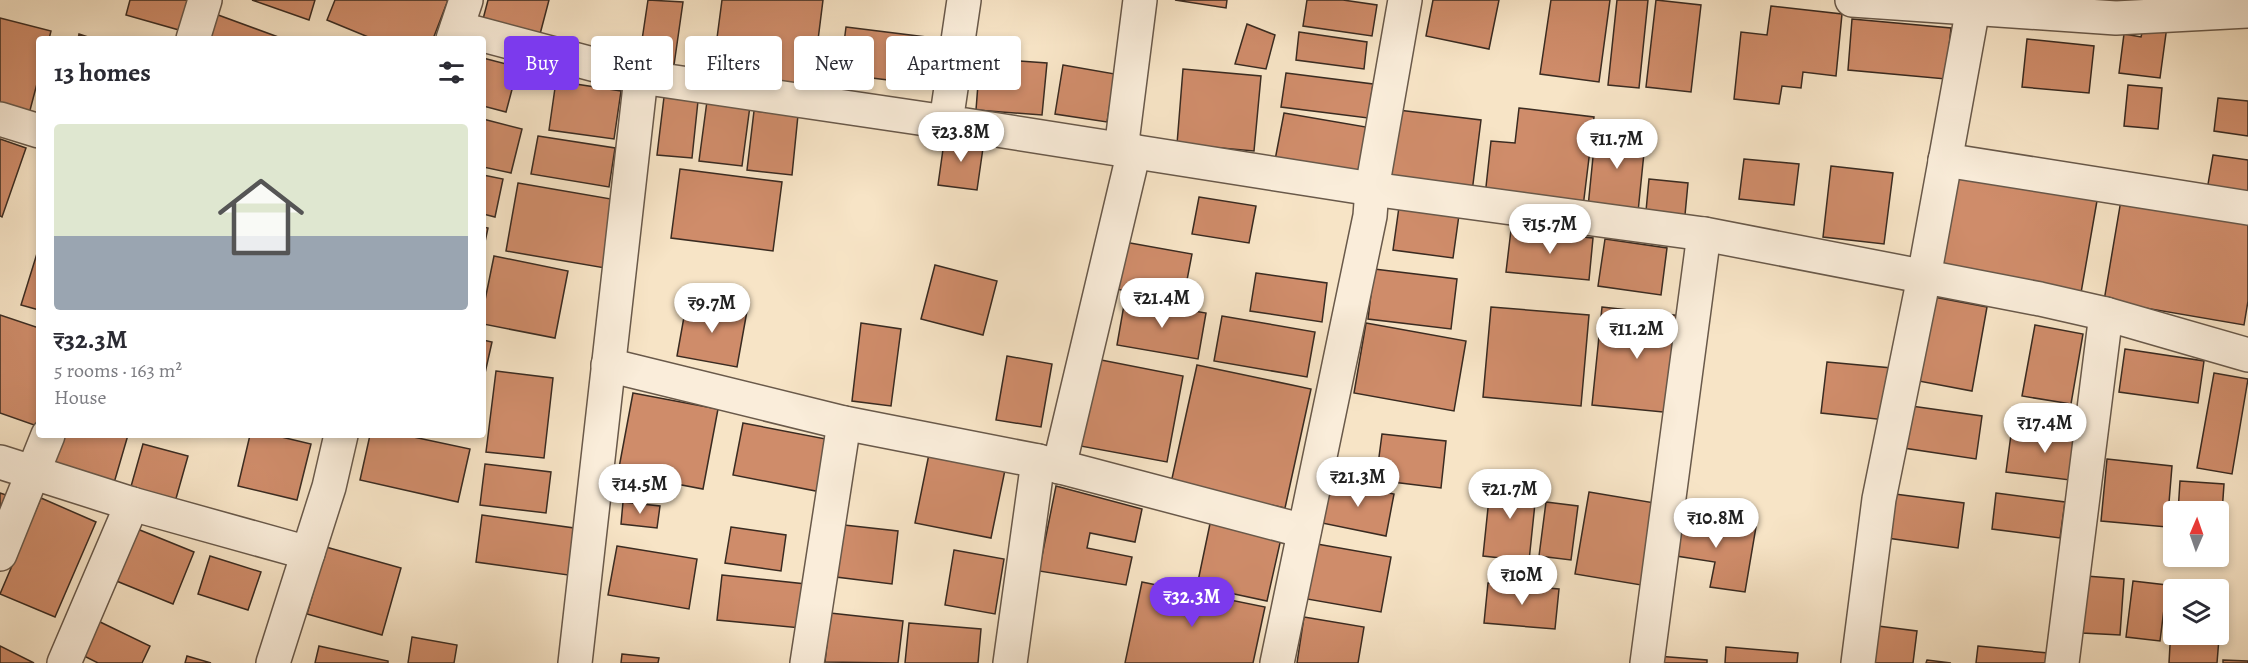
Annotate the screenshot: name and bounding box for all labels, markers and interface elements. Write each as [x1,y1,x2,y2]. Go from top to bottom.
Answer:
chip: Buy [504,36,579,90]
chip: Rent [591,36,673,90]
chip: Filters [685,36,782,90]
chip: New [794,36,874,90]
chip: Apartment [886,36,1021,90]
text: 13 homes [54,55,151,90]
icon: filters [435,56,468,89]
pin: ₹23.8M [912,112,1010,163]
text: ₹23.8M [932,118,990,145]
pin: ₹11.7M [1568,119,1666,170]
text: ₹11.7M [1591,125,1643,152]
icon: home [207,163,315,271]
pin: ₹15.7M [1501,204,1599,255]
text: ₹15.7M [1523,210,1577,237]
pin: ₹21.4M [1113,278,1211,329]
pin: ₹9.7M [670,283,754,334]
text: ₹21.4M [1134,284,1190,311]
text: ₹9.7M [688,289,736,316]
pin: ₹11.2M [1588,309,1686,360]
text: ₹11.2M [1610,315,1664,342]
text: ₹32.3M [54,322,128,357]
text: 5 rooms · 163 m² [54,357,182,384]
text: House [54,384,106,411]
pin: ₹17.4M [1996,403,2094,454]
text: ₹17.4M [2018,409,2072,436]
pin: ₹21.3M [1309,457,1407,508]
text: ₹21.3M [1330,463,1386,490]
pin: ₹14.5M [591,464,689,515]
pin: ₹21.7M [1461,469,1559,520]
text: ₹14.5M [613,470,667,497]
text: ₹21.7M [1482,475,1538,502]
pin: ₹10.8M [1667,498,1765,549]
north arrow [2163,501,2229,567]
map controls [2163,501,2229,645]
text: ₹10.8M [1688,504,1744,531]
pin: ₹10M [1486,555,1558,606]
text: ₹10M [1501,561,1543,588]
pin: ₹32.3M [1143,577,1241,628]
button: layers [2163,579,2229,645]
text: ₹32.3M [1164,583,1220,610]

